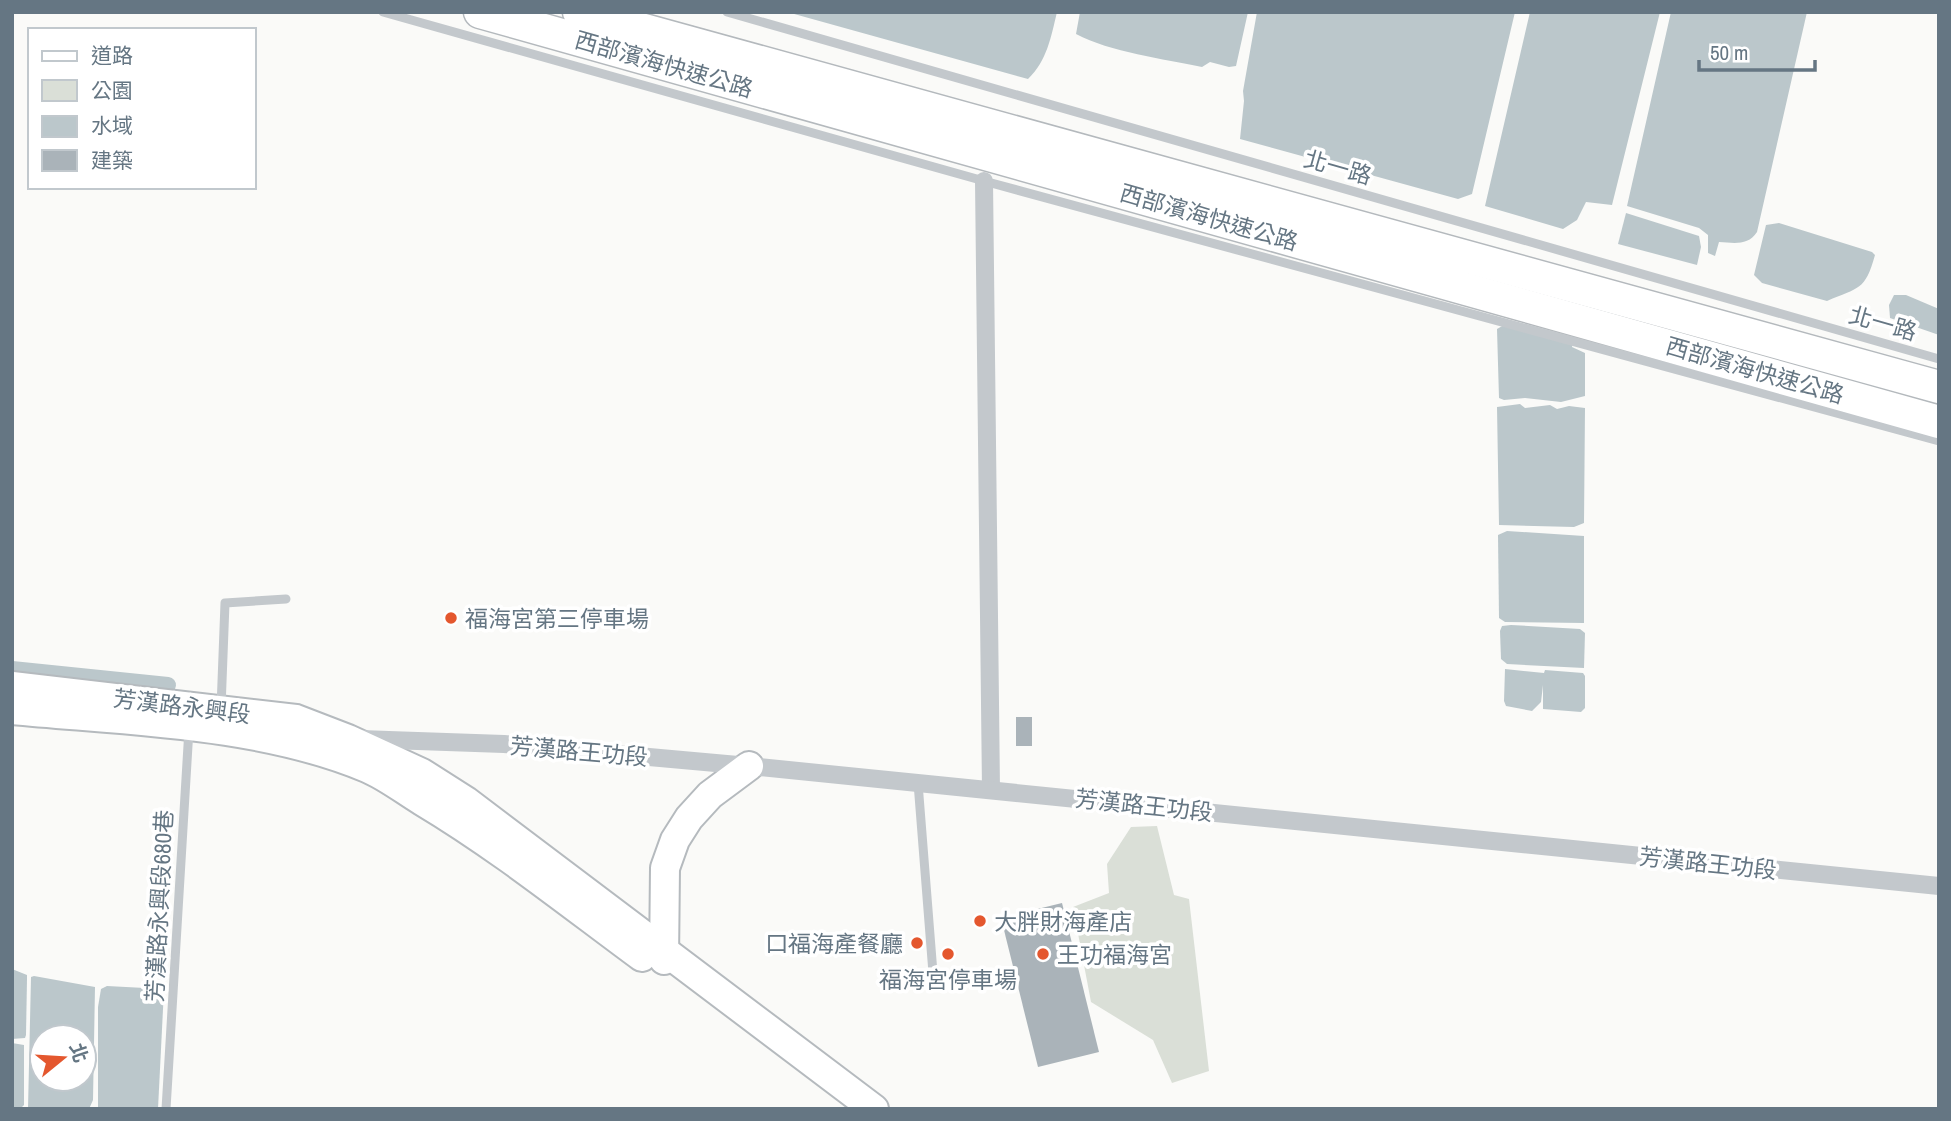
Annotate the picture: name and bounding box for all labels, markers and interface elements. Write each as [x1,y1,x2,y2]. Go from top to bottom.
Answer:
street label: 西部濱海快速公路 [571,24,757,104]
legend [28,28,256,189]
scale bar [1699,28,1814,72]
text: 50 m [1710,38,1748,67]
text: 道路 [91,41,133,70]
text: 公園 [91,76,133,105]
text: 水域 [91,111,133,140]
street label: 北一路 [1301,143,1375,191]
text: 建築 [91,146,133,175]
street label: 西部濱海快速公路 [1116,177,1302,257]
street label: 北一路 [1846,299,1920,347]
street label: 西部濱海快速公路 [1662,330,1848,410]
place label: 福海宮第三停車場 [465,603,649,634]
marker: 福海宮第三停車場 [443,610,459,626]
street label: 芳漢路永興段 [112,682,252,730]
street label: 芳漢路王功段 [509,730,649,772]
street label: 芳漢路王功段 [1074,782,1214,828]
street label: 芳漢路永興段680巷 [138,809,180,1003]
street label: 芳漢路王功段 [1638,840,1778,886]
place label: 大胖財海產店 [994,906,1132,937]
marker: 大胖財海產店 [972,913,988,929]
place label: 口福海產餐廳 [765,928,903,959]
marker: 口福海產餐廳 [909,935,925,951]
place label: 王功福海宮 [1057,939,1172,970]
marker: 福海宮停車場 [940,946,956,962]
marker: 王功福海宮 [1035,946,1051,962]
place label: 福海宮停車場 [879,964,1017,995]
north arrow [28,1023,98,1093]
text: 北 [64,1040,94,1066]

